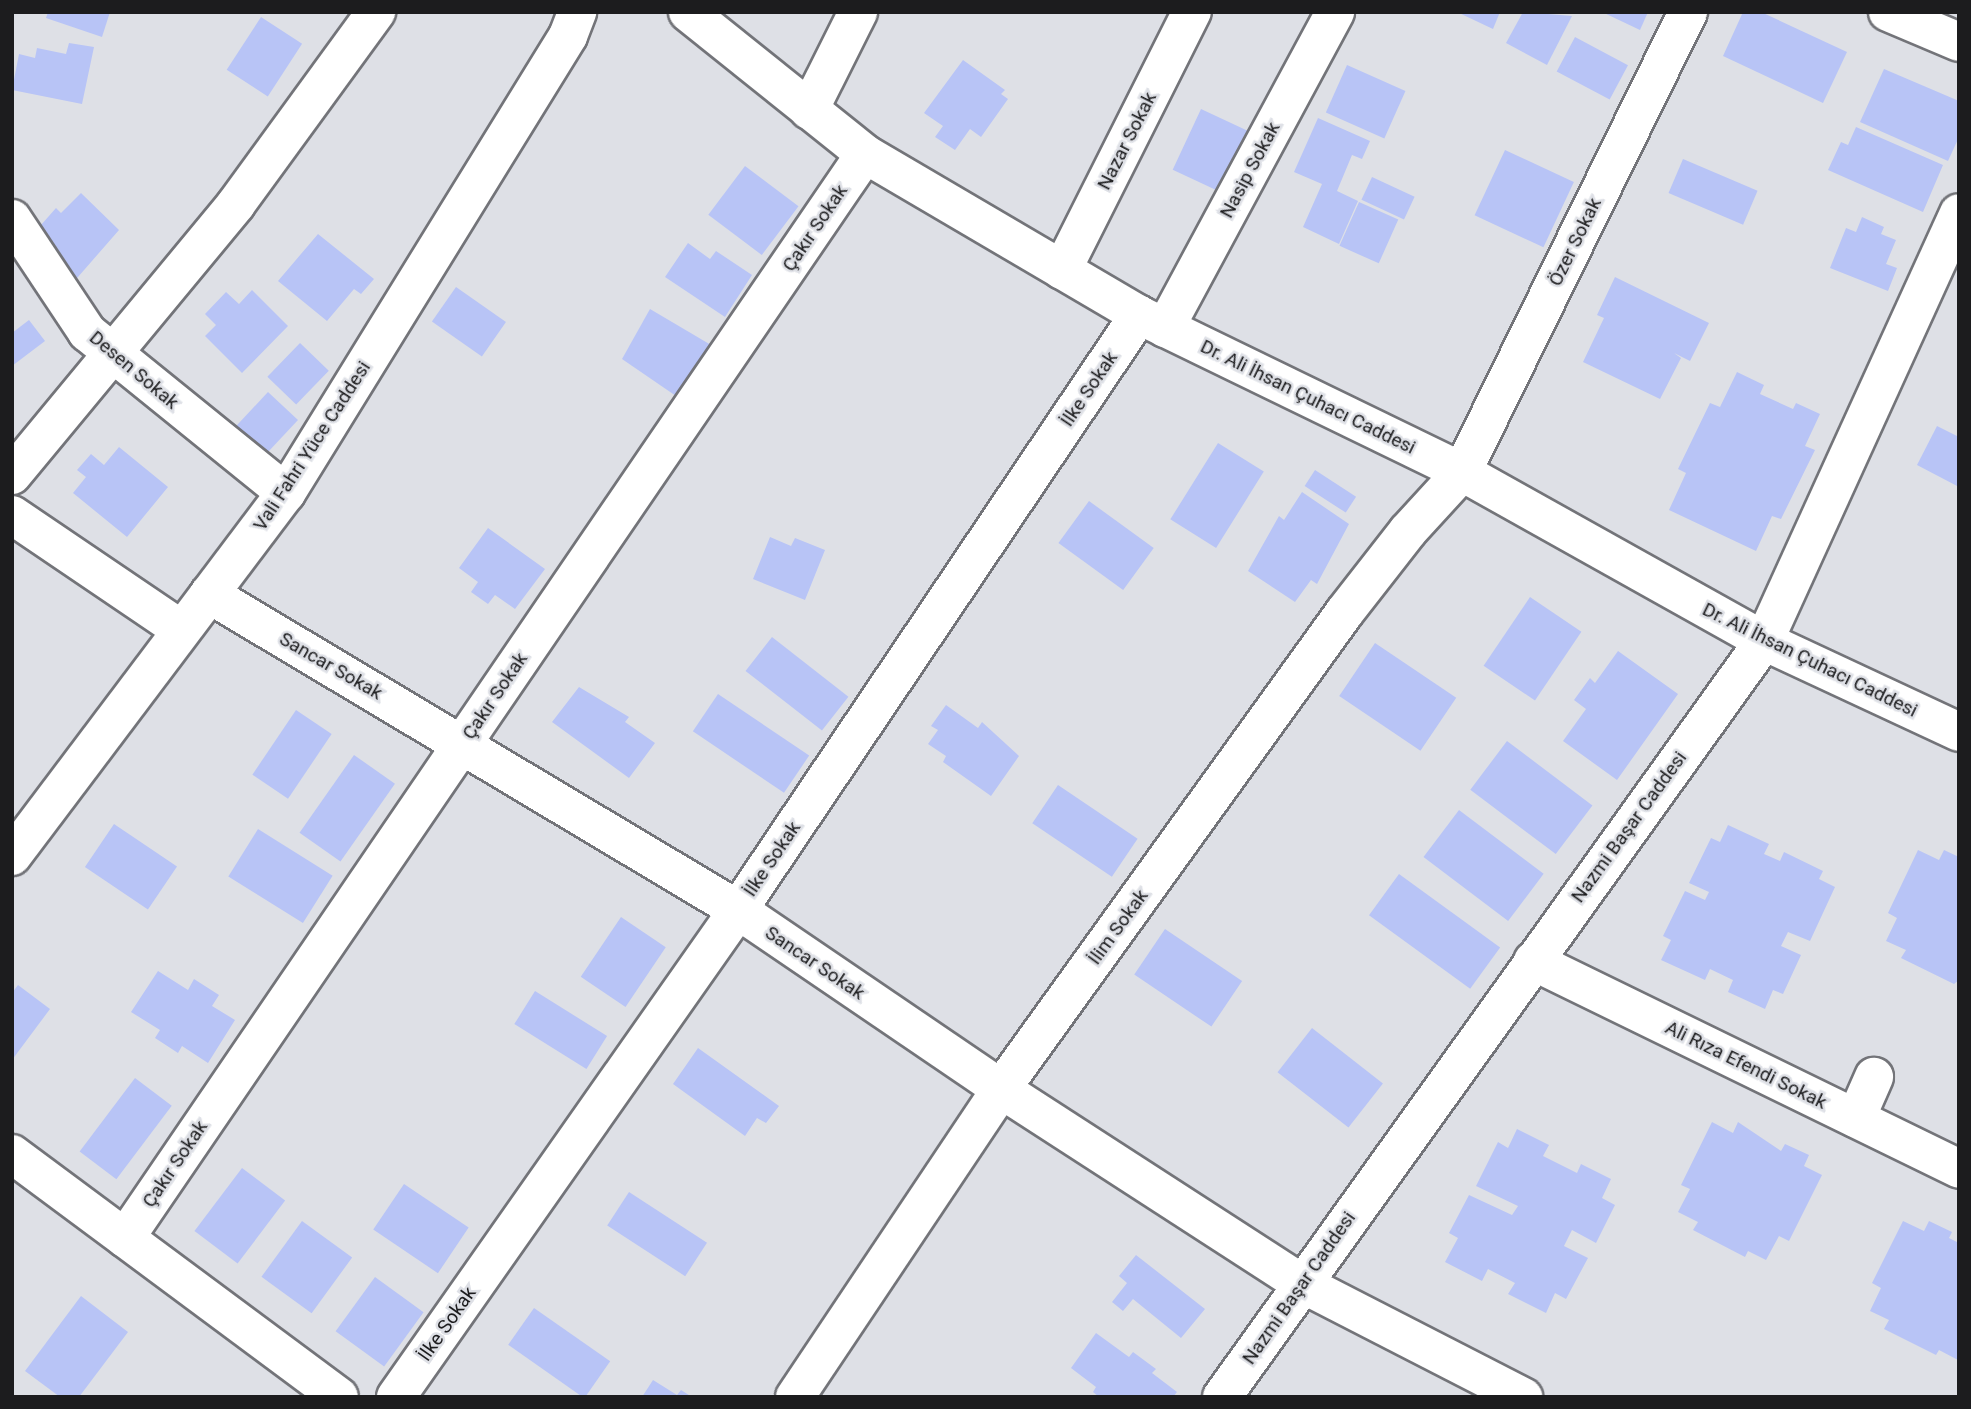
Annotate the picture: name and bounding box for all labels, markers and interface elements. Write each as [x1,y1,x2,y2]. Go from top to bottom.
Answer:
street label: Nazar Sokak [1093,88,1161,194]
street label: Nasip Sokak [1215,118,1285,222]
street label: Çakır Sokak [778,180,852,276]
street label: Özer Sokak [1544,194,1606,290]
street label: Desen Sokak [85,326,183,414]
street label: Dr. Ali İhsan Çuhacı Caddesi [1197,335,1419,459]
street label: İlke Sokak [1056,347,1122,431]
street label: Vali Fahri Yüce Caddesi [249,357,375,535]
street label: Dr. Ali İhsan Çuhacı Caddesi [1699,598,1921,722]
street label: Sancar Sokak [275,627,387,705]
street label: Çakır Sokak [458,648,532,744]
street label: Nazmi Başar Caddesi [1566,747,1692,907]
street label: İlke Sokak [739,817,805,901]
street label: İlim Sokak [1083,885,1153,969]
street label: Sancar Sokak [761,921,869,1005]
street label: Ali Rıza Efendi Sokak [1662,1016,1830,1114]
street label: Çakır Sokak [138,1116,212,1212]
street label: Nazmi Başar Caddesi [1238,1207,1360,1369]
street label: İlke Sokak [413,1282,481,1366]

